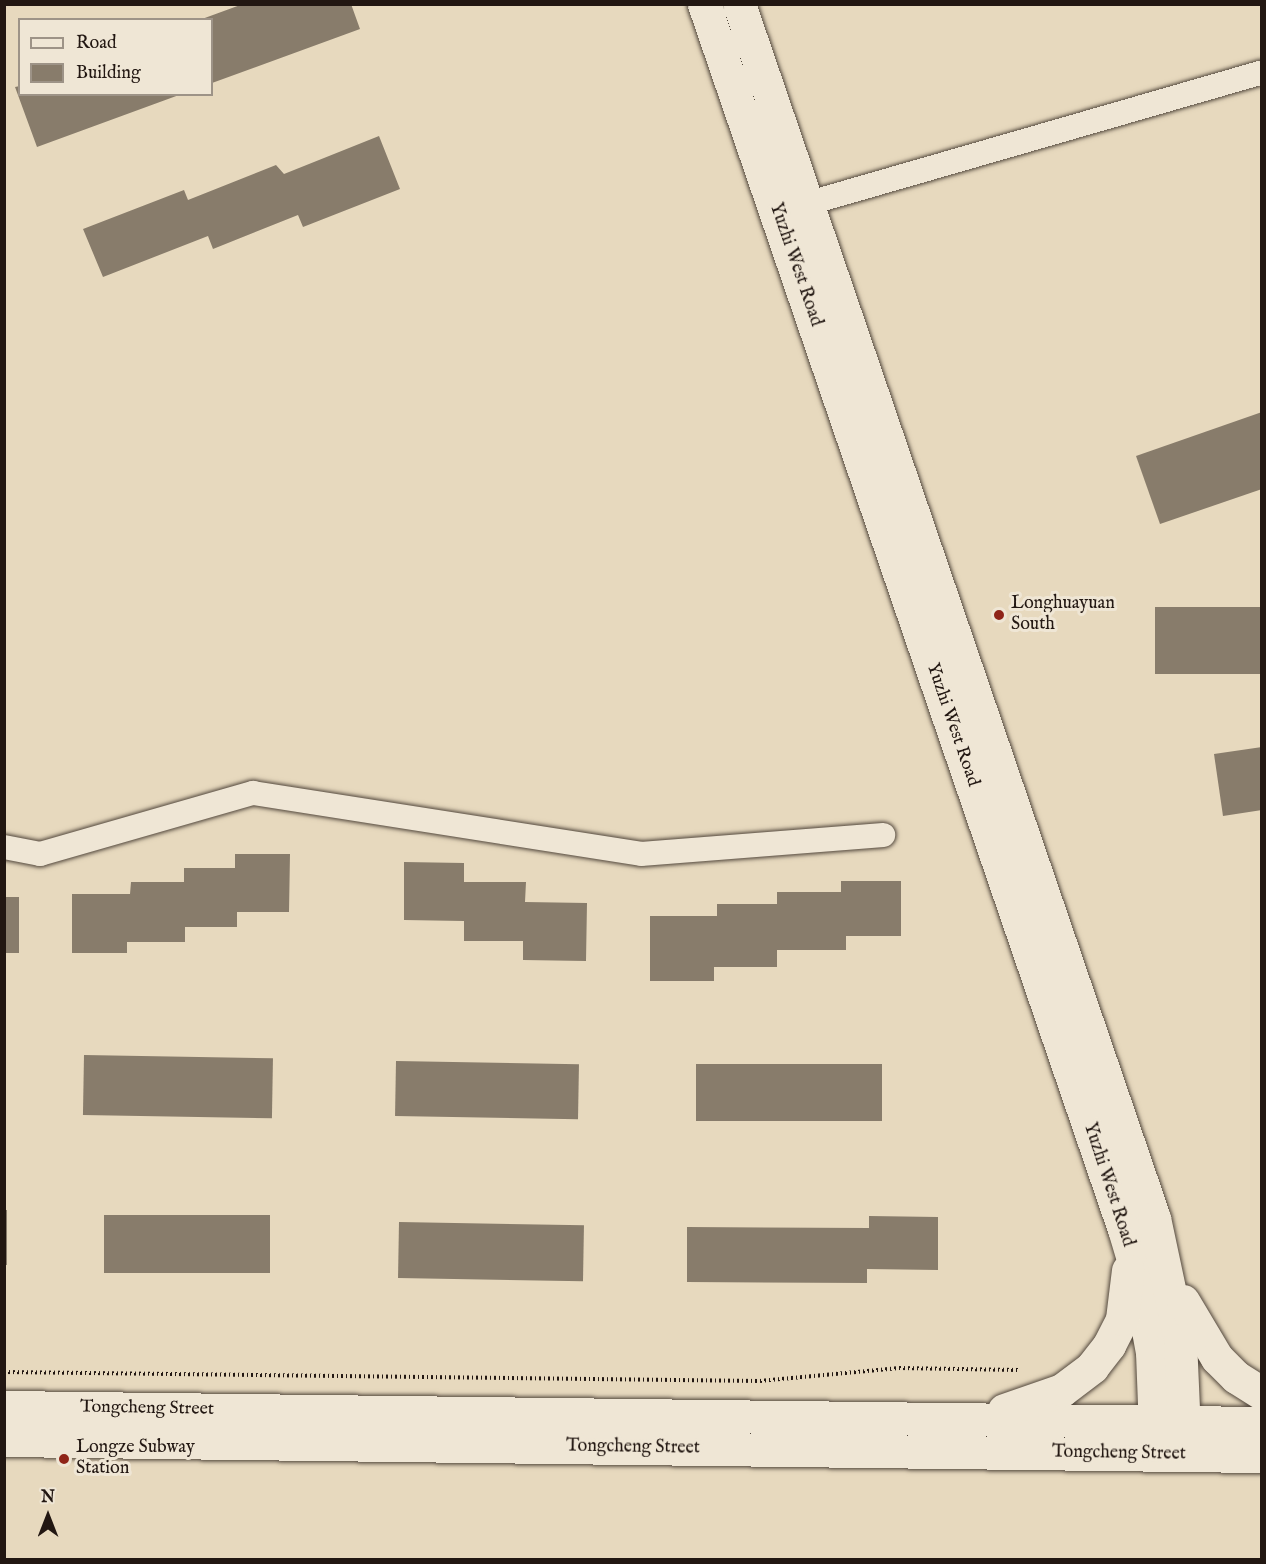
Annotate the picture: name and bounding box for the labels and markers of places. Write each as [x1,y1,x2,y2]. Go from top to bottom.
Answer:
place label: Longhuayuan South [1011,594,1115,636]
marker: Longhuayuan South [992,608,1006,622]
place label: Longze Subway Station [76,1438,195,1480]
marker: Longze Subway Station [57,1452,71,1466]

